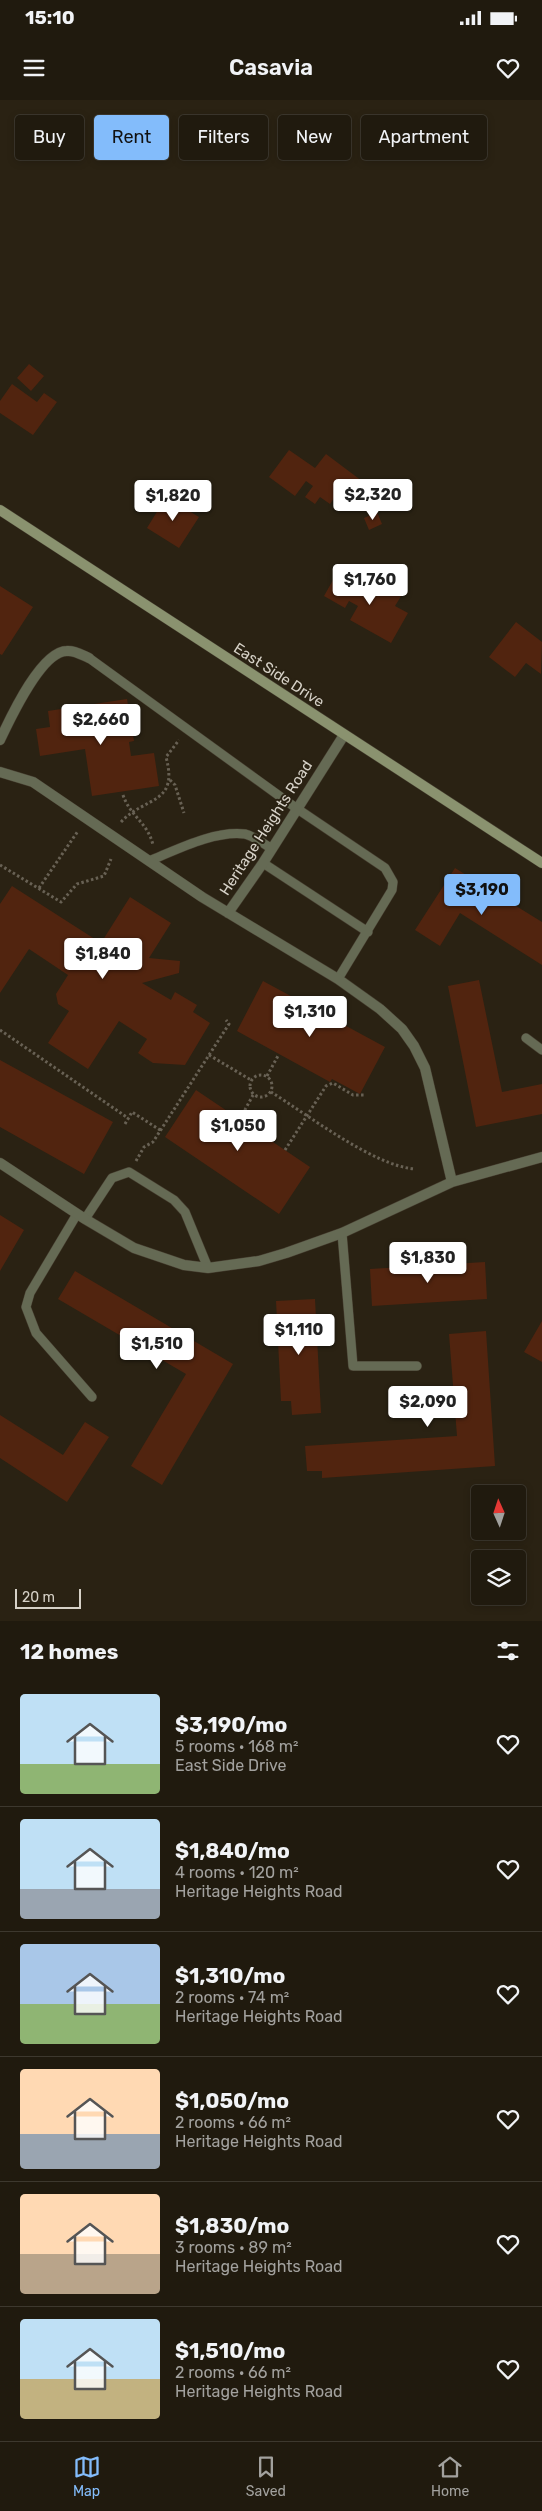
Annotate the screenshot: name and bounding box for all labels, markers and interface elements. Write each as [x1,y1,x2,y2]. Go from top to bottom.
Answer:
text: 15:10 [25,6,75,29]
icon: menu [20,54,48,82]
text: Casavia [229,54,313,81]
icon: heart [494,54,522,82]
chip: Buy [15,115,84,160]
chip: Rent [94,115,169,160]
chip: Filters [179,115,268,160]
chip: New [278,115,351,160]
chip: Apartment [361,115,487,160]
pin: $2,320 [332,478,414,521]
pin: $1,820 [132,480,214,522]
text: $2,320 [344,485,402,504]
text: $1,820 [145,486,201,505]
pin: $1,760 [329,564,411,606]
text: $1,760 [344,570,396,589]
street label: East Side Drive [230,639,328,711]
pin: $2,660 [60,704,142,746]
text: $2,660 [72,710,130,729]
street label: Heritage Heights Road [216,757,316,899]
pin: $3,190 [441,874,523,916]
text: $3,190 [455,880,509,899]
pin: $1,840 [62,938,144,980]
text: $1,840 [75,944,131,963]
pin: $1,310 [269,996,351,1038]
text: $1,310 [284,1002,336,1021]
pin: $1,050 [197,1110,279,1152]
text: $1,050 [210,1116,266,1135]
pin: $1,830 [387,1242,469,1284]
text: $1,830 [400,1248,456,1267]
pin: $1,110 [258,1314,340,1356]
text: $1,110 [275,1320,323,1339]
pin: $1,510 [116,1328,198,1370]
text: $1,510 [131,1334,183,1353]
pin: $2,090 [387,1386,469,1428]
text: $2,090 [399,1392,457,1411]
north arrow [471,1485,526,1540]
map controls [471,1485,526,1605]
button: layers [471,1550,526,1605]
scale bar [15,1586,81,1609]
text: 20 m [22,1589,55,1606]
icon: filters [494,1637,522,1665]
text: 12 homes [20,1639,118,1664]
text: $3,190/mo [175,1712,287,1737]
icon: home [60,1714,120,1774]
icon: heart [494,1730,522,1758]
text: 5 rooms · 168 m² [175,1737,299,1756]
text: East Side Drive [175,1756,287,1775]
text: $1,840/mo [175,1838,290,1863]
icon: home [60,1839,120,1899]
icon: heart [494,1855,522,1883]
text: 4 rooms · 120 m² [175,1863,299,1882]
text: Heritage Heights Road [175,1882,343,1901]
text: $1,310/mo [175,1963,285,1988]
icon: home [60,1964,120,2024]
icon: heart [494,1980,522,2008]
text: 2 rooms · 74 m² [175,1988,289,2007]
text: Heritage Heights Road [175,2007,343,2026]
text: $1,050/mo [175,2088,289,2113]
icon: home [60,2089,120,2149]
icon: heart [494,2105,522,2133]
text: 2 rooms · 66 m² [175,2113,291,2132]
text: Heritage Heights Road [175,2132,343,2151]
text: $1,830/mo [175,2213,289,2238]
icon: home [60,2214,120,2274]
icon: heart [494,2230,522,2258]
text: 3 rooms · 89 m² [175,2238,292,2257]
text: Heritage Heights Road [175,2257,343,2276]
text: $1,510/mo [175,2338,285,2363]
icon: home [60,2339,120,2399]
icon: heart [494,2355,522,2383]
text: 2 rooms · 66 m² [175,2363,291,2382]
text: Heritage Heights Road [175,2382,343,2401]
tab: Map [73,2453,101,2500]
tab: Saved [246,2453,286,2500]
tab: Home [431,2453,469,2500]

